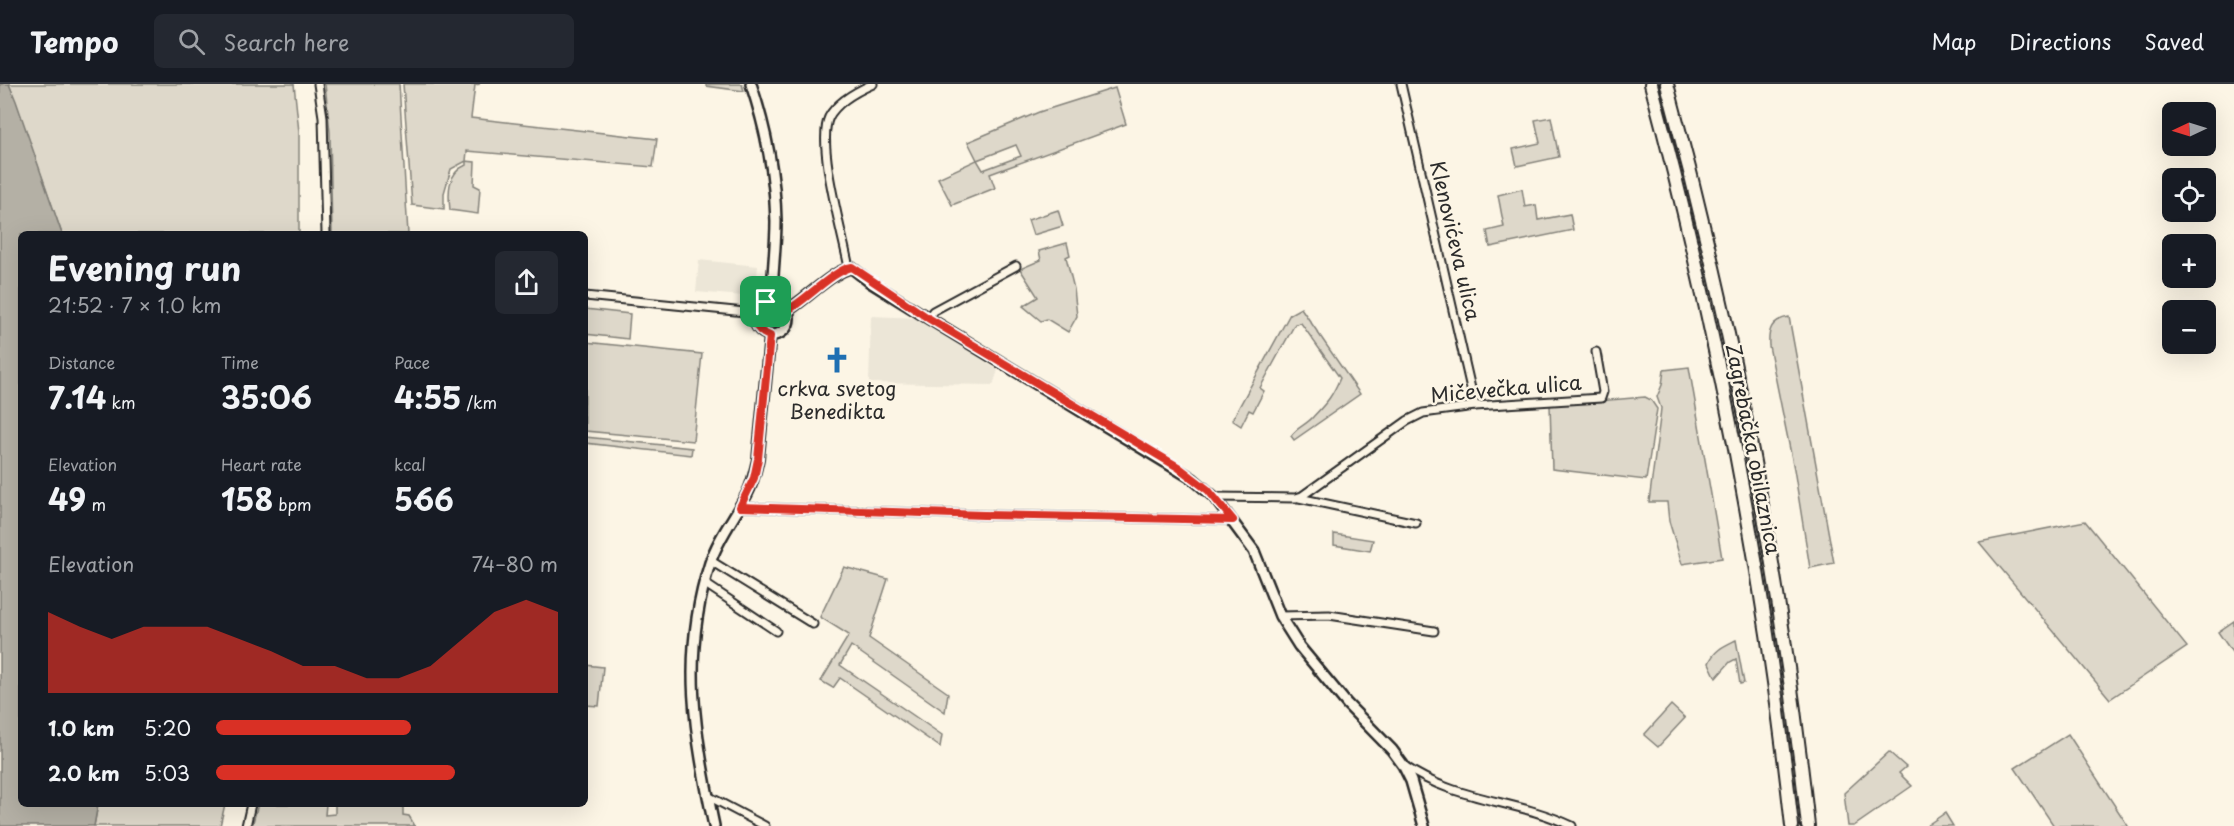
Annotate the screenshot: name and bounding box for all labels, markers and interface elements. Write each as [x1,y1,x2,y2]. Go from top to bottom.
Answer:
search box [154,14,574,68]
text: Tempo [30,20,118,63]
icon: search [175,25,208,58]
text: Search here [223,25,349,58]
text: Map [1931,25,1976,57]
text: Directions [2009,25,2111,57]
text: Saved [2144,25,2204,57]
north arrow [2162,102,2216,156]
map controls [2162,102,2216,354]
street label: Klenovićeva ulica [1423,158,1489,324]
button: locate [2162,168,2216,222]
button: + [2162,234,2216,288]
text: Evening run [48,242,241,292]
button: share [495,251,558,314]
pin [740,276,791,327]
icon: arrive [749,285,782,318]
text: 21:52 · 7 × 1.0 km [48,290,221,320]
button: − [2162,300,2216,354]
street label: Zagrebačka obilaznica [1719,341,1789,557]
church icon: crkva svetog Benedikta [822,345,852,375]
text: Distance [48,350,115,374]
text: Time [221,350,259,374]
text: Pace [394,350,430,374]
street label: Mičevečka ulica [1429,366,1583,410]
place label: crkva svetog Benedikta [778,373,896,426]
text: 7.14 [48,374,106,419]
text: 35:06 [221,374,312,419]
text: 4:55 [394,374,461,419]
text: km [106,390,136,414]
text: /km [461,390,497,414]
text: Elevation [48,452,117,476]
text: Heart rate [221,452,302,476]
text: kcal [394,452,426,476]
text: 49 [48,476,86,521]
text: 158 [221,476,273,521]
text: 566 [394,476,454,521]
text: m [86,492,106,516]
text: bpm [273,492,312,516]
text: Elevation [48,549,134,579]
text: 74–80 m [471,549,558,579]
text: 1.0 km [48,713,115,743]
text: 5:20 [144,713,191,743]
text: 2.0 km [48,758,120,788]
text: 5:03 [144,758,190,788]

